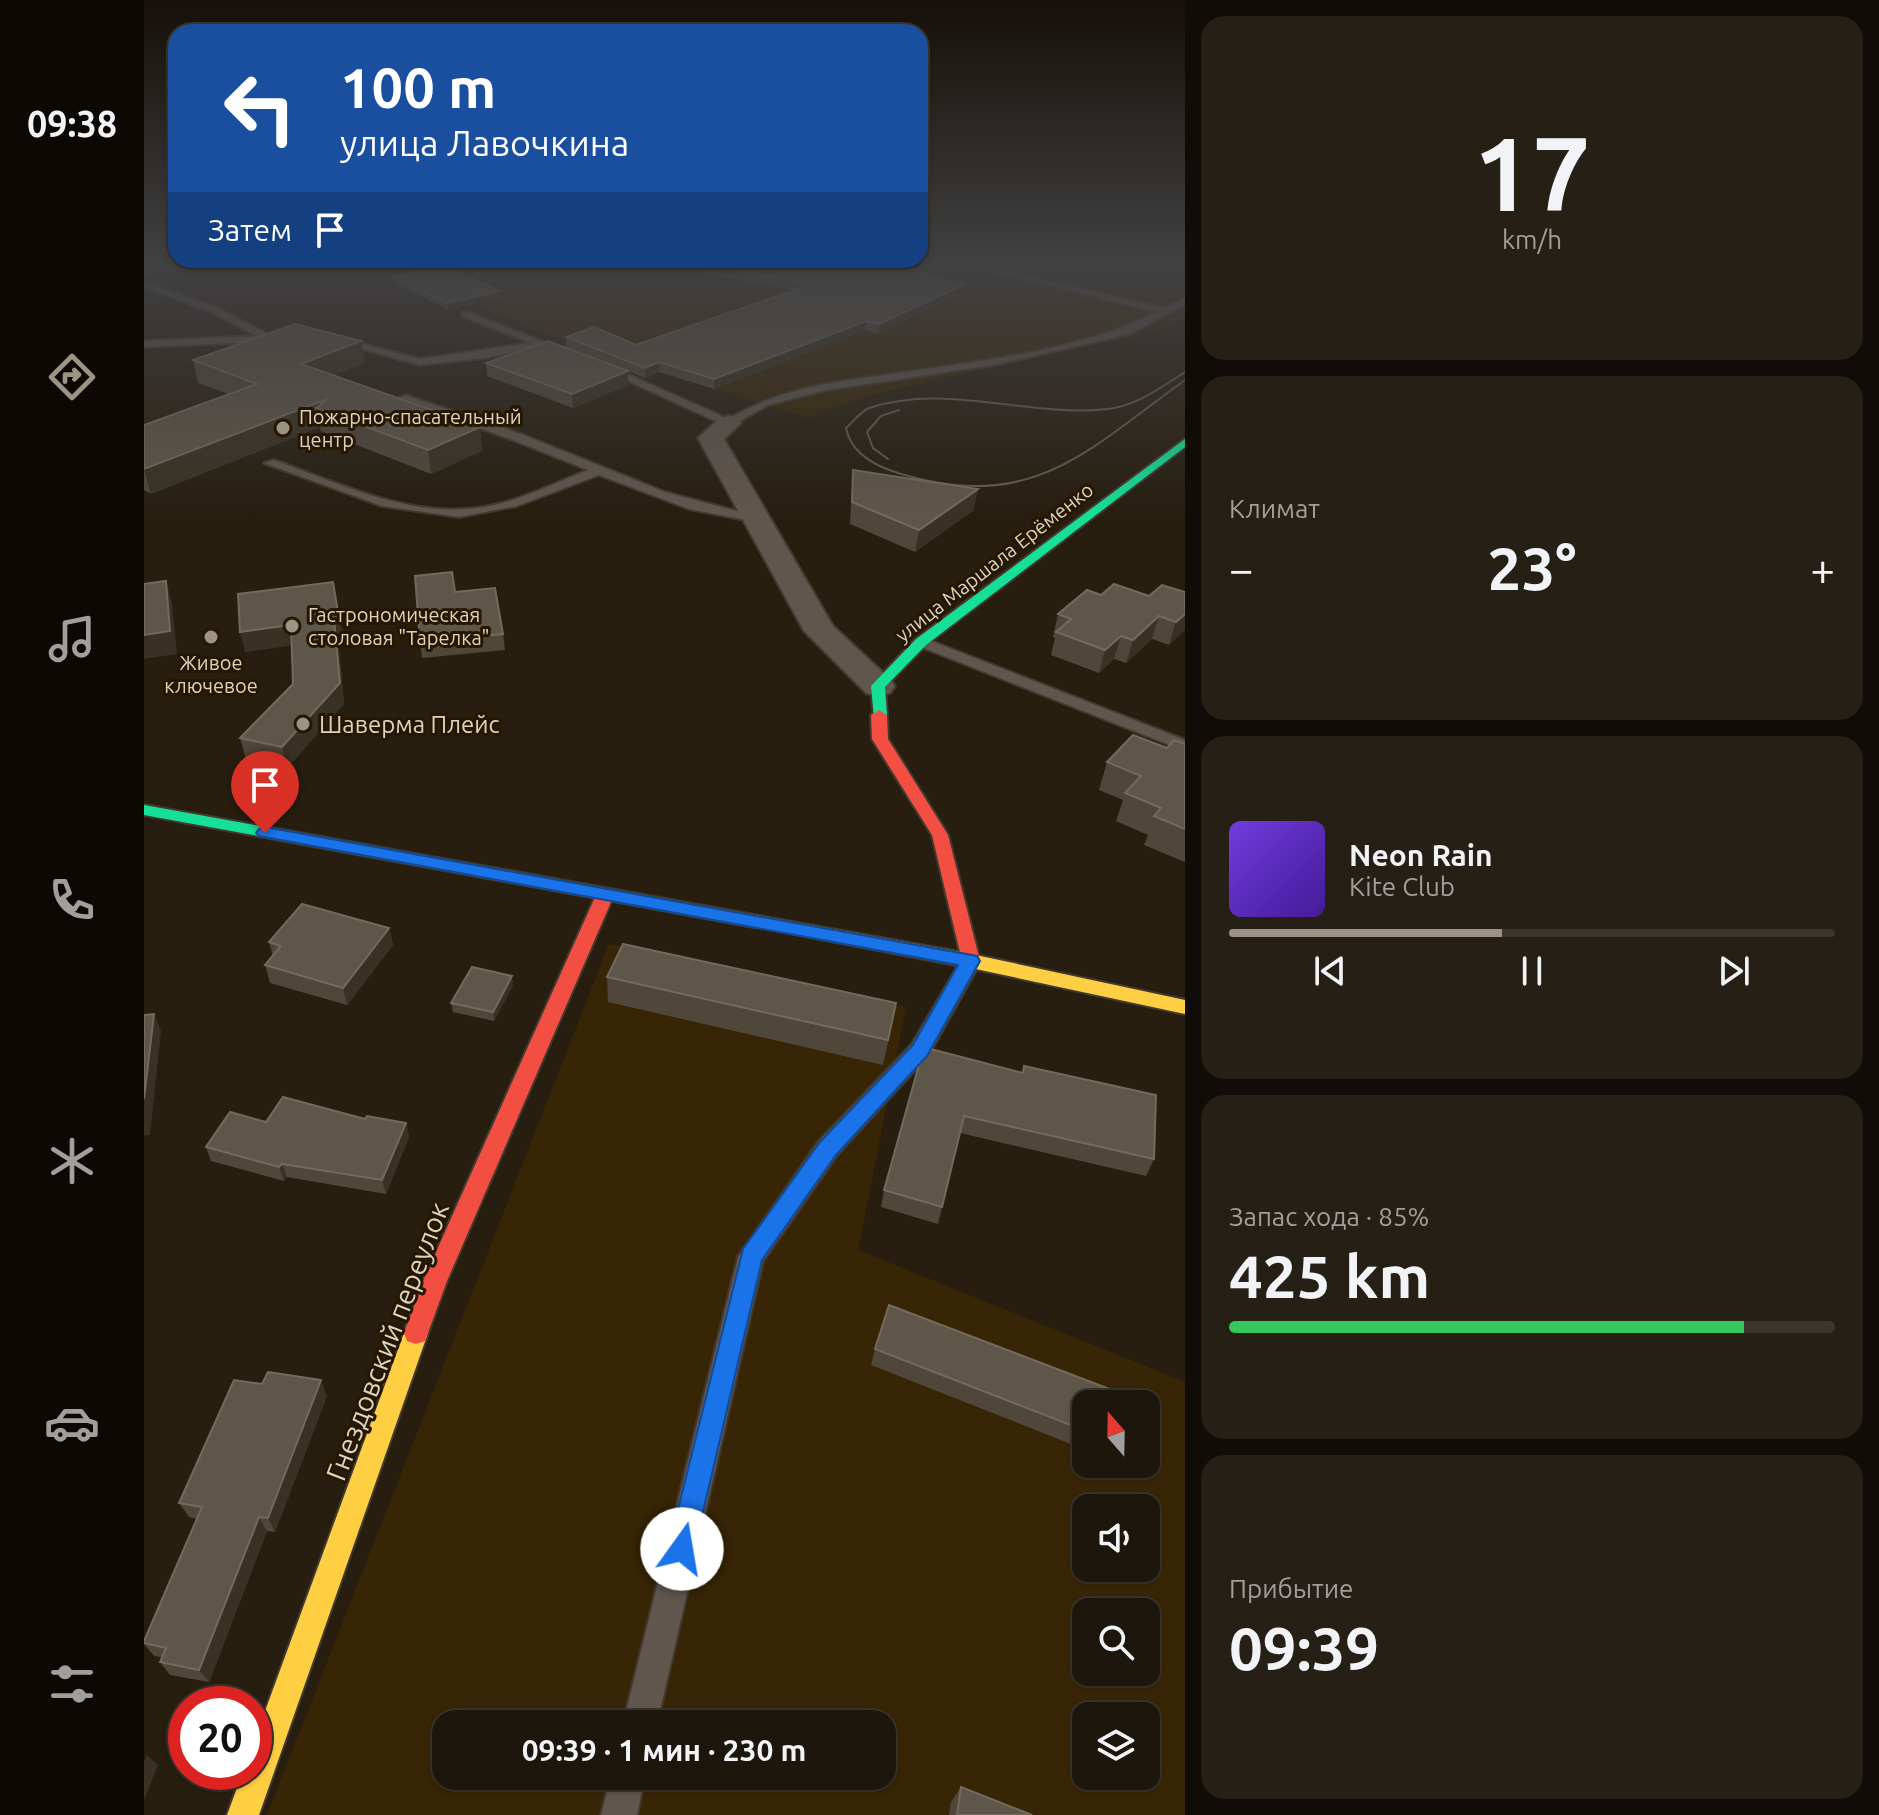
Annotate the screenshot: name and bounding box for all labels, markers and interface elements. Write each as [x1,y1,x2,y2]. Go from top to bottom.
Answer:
icon: left [208,56,312,160]
text: 100 m [340,56,496,119]
text: 09:38 [27,103,117,144]
text: 17 [1473,114,1591,231]
text: улица Лавочкина [340,122,629,163]
icon: arrive [308,208,352,252]
text: Затем [208,213,292,247]
text: km/h [1502,225,1562,254]
icon: directions [44,349,100,405]
place label: Пожарно-спасательный центр [299,405,522,451]
marker: Пожарно-спасательный центр [274,419,292,437]
street label: улица Маршала Ерёменко [891,478,1097,646]
text: Климат [1229,494,1320,523]
text: 23° [1488,534,1576,601]
text: − [1229,544,1254,593]
text: + [1810,544,1835,593]
place label: Гастрономическая столовая "Тарелка" [308,603,490,649]
icon: music [44,611,100,667]
marker: Гастрономическая столовая "Тарелка" [283,617,301,635]
marker: Живое ключевое [202,628,220,646]
place label: Живое ключевое [164,651,258,697]
place label: Шаверма Плейс [319,711,500,738]
marker: Шаверма Плейс [294,715,312,733]
pin [231,751,299,833]
icon: arrive [243,763,287,807]
text: Neon Rain [1349,838,1493,872]
icon: phone [44,872,100,928]
text: Kite Club [1349,872,1455,901]
icon: previous [1308,949,1352,993]
icon: pause [1510,949,1554,993]
icon: next [1712,949,1756,993]
icon: climate [44,1133,100,1189]
street label: Гнездовский переулок [320,1197,454,1485]
text: Запас хода · 85% [1229,1202,1429,1231]
text: 425 km [1229,1242,1430,1309]
north arrow [1072,1390,1160,1478]
map controls [1072,1390,1160,1790]
icon: car [44,1395,100,1451]
button: sound [1072,1494,1160,1582]
position arrow [640,1507,724,1591]
text: Прибытие [1229,1574,1353,1603]
button: search [1072,1598,1160,1686]
text: 09:39 [1229,1614,1379,1681]
icon: filters [44,1656,100,1712]
speed limit sign: 20 [168,1686,272,1790]
button: layers [1072,1702,1160,1790]
text: 09:39 · 1 мин · 230 m [522,1733,806,1767]

